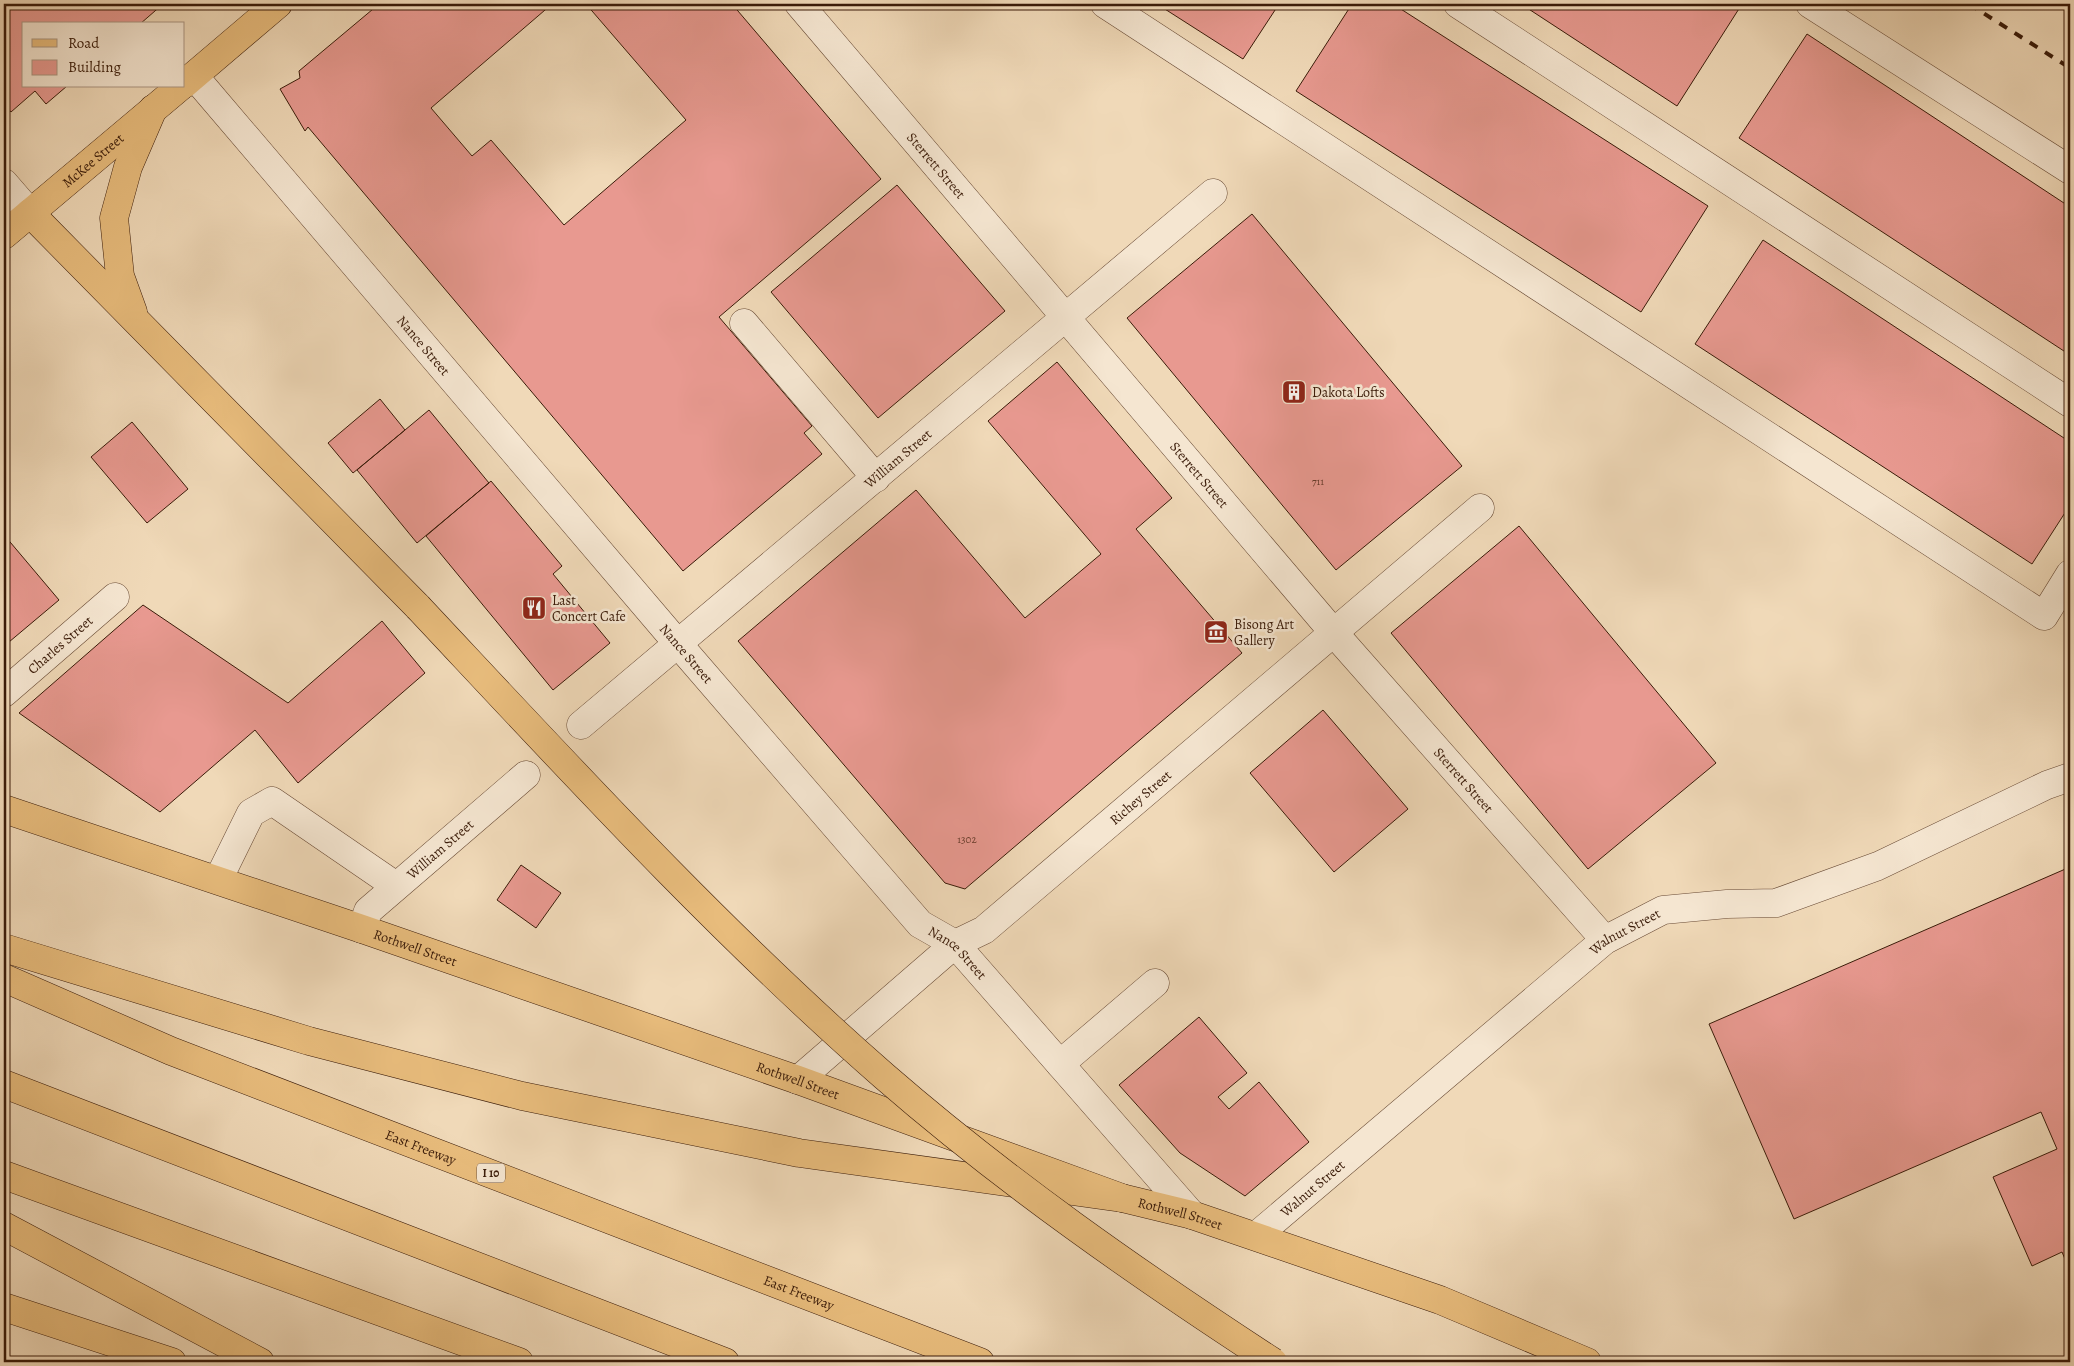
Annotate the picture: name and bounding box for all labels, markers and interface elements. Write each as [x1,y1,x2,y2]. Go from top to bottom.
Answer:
legend [22,22,185,88]
text: Road [68,33,100,53]
text: Building [68,57,121,77]
street label: Sterrett Street [903,128,970,203]
street label: McKee Street [58,129,128,192]
street label: Nance Street [393,311,455,380]
building icon: Dakota Lofts [1281,379,1307,405]
place label: Dakota Lofts [1312,383,1385,402]
street label: William Street [859,424,936,493]
street label: Sterrett Street [1166,437,1233,512]
house number: 711 [1312,474,1324,489]
place label: Last Concert Cafe [552,591,626,626]
restaurant icon: Last Concert Cafe [521,595,547,621]
street label: Charles Street [23,611,97,678]
place label: Bisong Art Gallery [1234,615,1294,650]
museum icon: Bisong Art Gallery [1203,619,1229,645]
street label: Nance Street [655,620,718,688]
street label: Sterrett Street [1430,743,1498,817]
street label: Richey Street [1105,765,1175,829]
street label: William Street [402,815,478,884]
house number: 1302 [957,832,977,847]
street label: Walnut Street [1584,903,1664,960]
street label: Nance Street [925,921,991,984]
street label: Rothwell Street [371,924,460,971]
street label: Rothwell Street [754,1057,842,1104]
street label: East Freeway [383,1125,460,1170]
street label: Walnut Street [1275,1155,1349,1222]
road number: I 10 [477,1164,505,1182]
street label: Rothwell Street [1136,1193,1225,1234]
street label: East Freeway [761,1270,838,1315]

